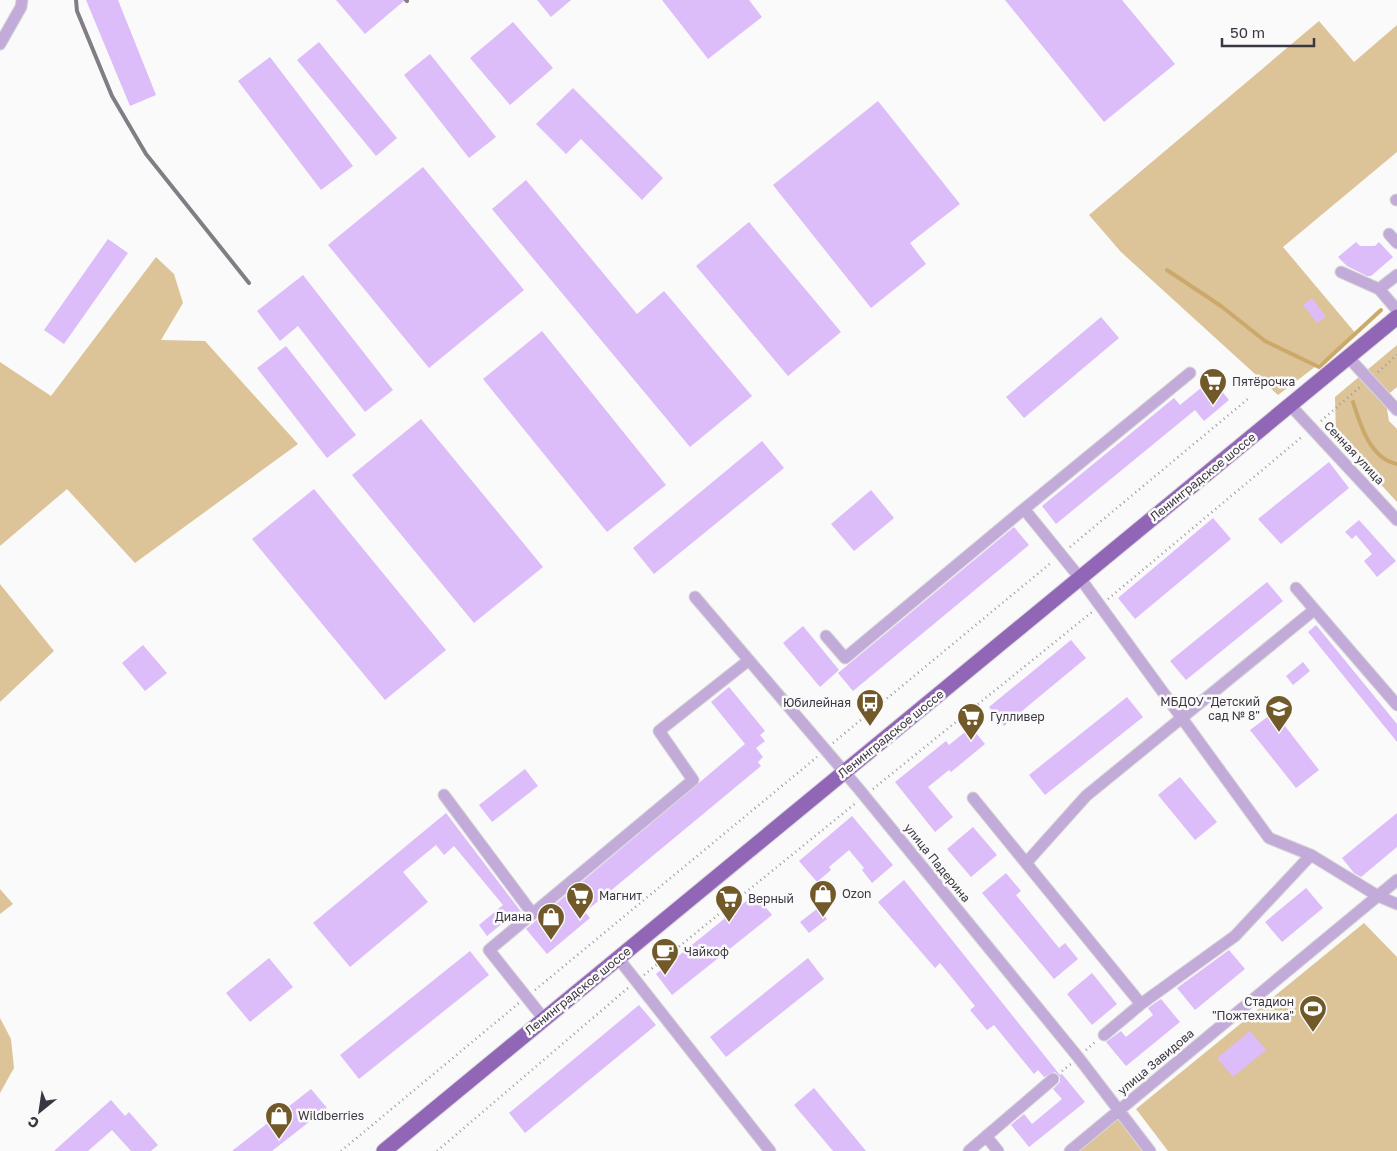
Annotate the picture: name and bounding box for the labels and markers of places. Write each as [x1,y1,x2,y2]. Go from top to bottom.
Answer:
supermarket icon: Пятёрочка [1198,367,1228,406]
place label: Пятёрочка [1232,374,1295,389]
bus stop icon: Юбилейная [855,688,885,727]
place label: МБДОУ "Детский сад № 8" [1160,694,1260,723]
school or university icon: МБДОУ "Детский сад № 8" [1264,694,1294,733]
place label: Юбилейная [783,695,851,710]
supermarket icon: Гулливер [956,702,986,741]
place label: Гулливер [990,709,1045,724]
shop icon: Ozon [808,879,838,918]
supermarket icon: Магнит [565,881,595,920]
supermarket icon: Верный [714,884,744,923]
place label: Ozon [842,886,871,901]
place label: Магнит [599,888,642,903]
place label: Верный [748,891,794,906]
shop icon: Диана [536,902,566,941]
place label: Диана [495,909,532,924]
cafe icon: Чайкоф [650,937,680,976]
place label: Чайкоф [684,944,729,959]
place label: Стадион "Пожтехника" [1212,994,1294,1023]
sports icon: Стадион "Пожтехника" [1298,994,1328,1033]
shop icon: Wildberries [264,1101,294,1140]
place label: Wildberries [298,1108,364,1123]

